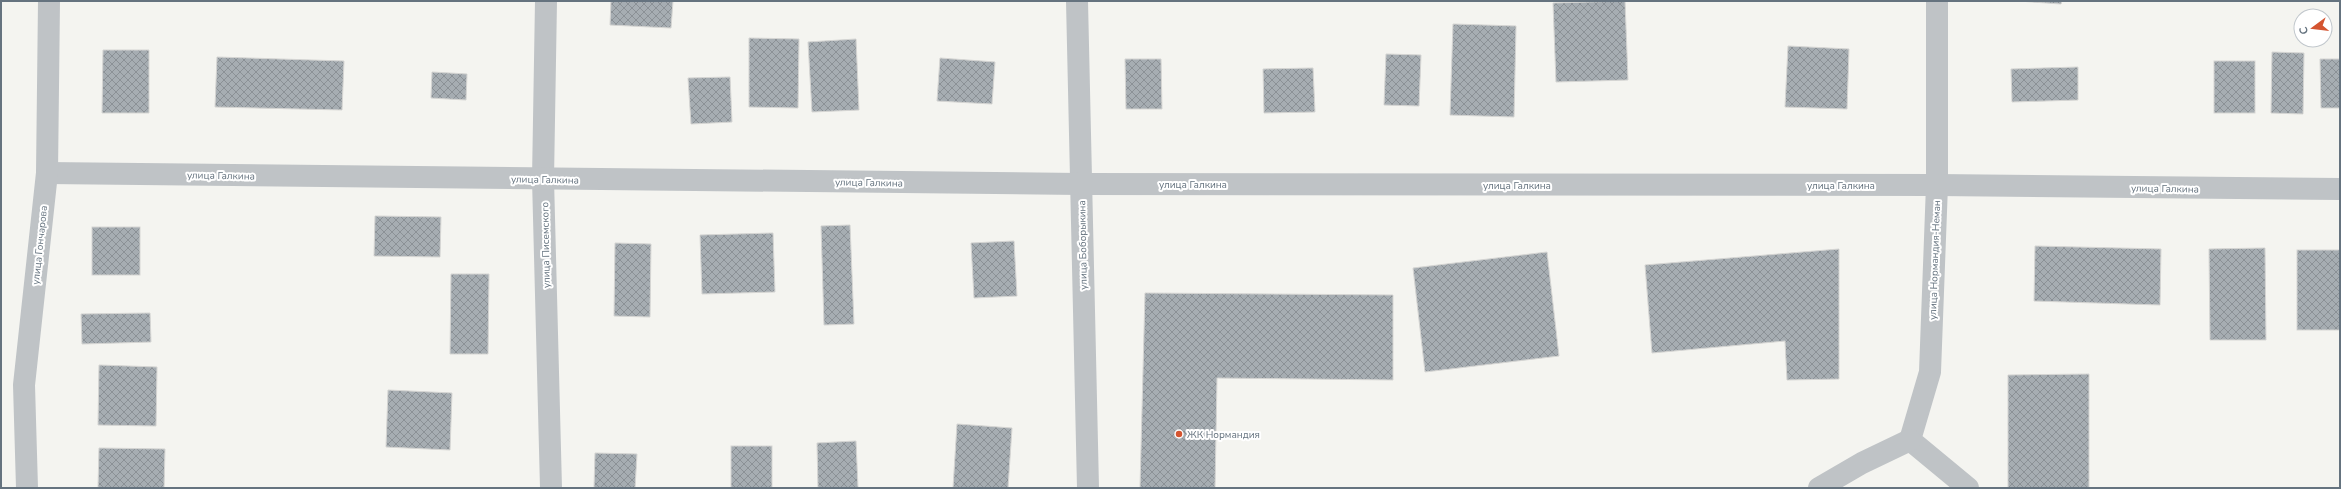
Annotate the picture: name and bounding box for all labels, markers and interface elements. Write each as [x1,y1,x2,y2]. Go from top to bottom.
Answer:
north arrow [2293,8,2333,48]
text: С [2295,24,2312,36]
street label: улица Галкина [187,168,255,184]
street label: улица Галкина [511,172,579,188]
street label: улица Галкина [835,175,903,191]
street label: улица Галкина [1159,178,1227,192]
street label: улица Галкина [1483,179,1551,193]
street label: улица Галкина [1807,179,1875,193]
street label: улица Галкина [2131,181,2199,197]
street label: улица Боборыкина [1075,200,1091,290]
street label: улица Нормандия-Неман [1926,200,1944,320]
street label: улица Писемского [538,201,554,288]
street label: улица Гончарова [29,205,51,285]
place label: ЖК Нормандия [1187,428,1260,442]
marker: ЖК Нормандия [1174,429,1184,439]

